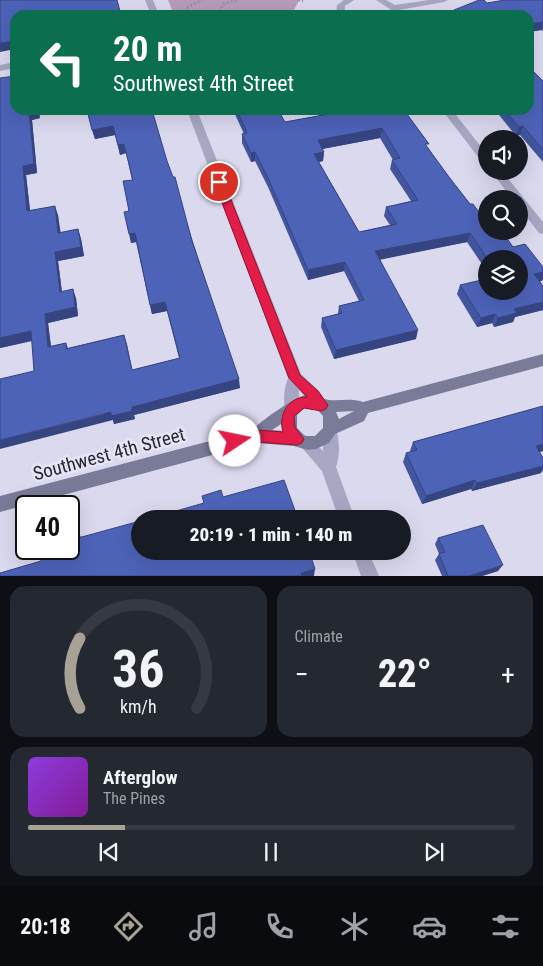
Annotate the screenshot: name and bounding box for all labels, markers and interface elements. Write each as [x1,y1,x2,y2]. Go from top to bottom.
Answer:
text: 20 m [113,29,182,70]
icon: left [30,30,95,95]
text: Southwest 4th Street [113,71,294,96]
map controls [478,130,528,300]
button: sound [478,130,528,180]
pin [198,161,240,203]
icon: arrive [205,168,233,196]
button: search [478,190,528,240]
button: layers [478,250,528,300]
position arrow [208,414,260,466]
street label: Southwest 4th Street [31,423,187,485]
speed limit sign: 40 [15,495,80,560]
text: 20:19 · 1 min · 140 m [190,523,352,546]
text: Climate [295,627,343,646]
text: 36 [112,639,165,700]
text: 22° [378,652,432,696]
text: − [295,658,309,691]
text: + [501,658,515,691]
text: km/h [120,696,157,717]
text: Afterglow [103,766,177,789]
text: The Pines [103,789,165,808]
icon: previous [95,838,123,866]
icon: pause [257,838,285,866]
icon: next [420,838,448,866]
icon: directions [111,909,146,944]
icon: music [186,909,221,944]
icon: phone [262,909,297,944]
icon: climate [337,909,372,944]
icon: car [412,909,447,944]
icon: filters [488,909,523,944]
text: 20:18 [20,914,71,939]

